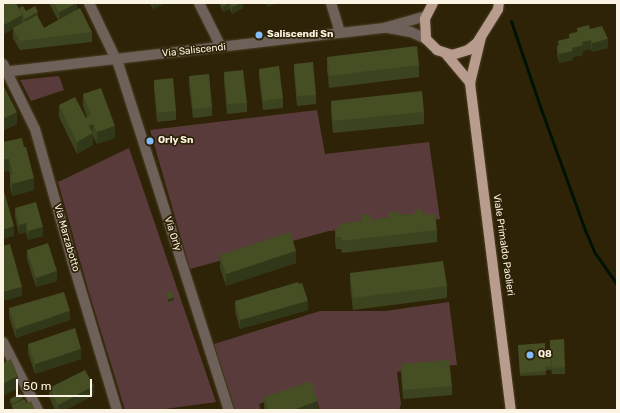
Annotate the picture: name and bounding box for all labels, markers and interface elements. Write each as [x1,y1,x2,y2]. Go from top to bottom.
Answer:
place label: Saliscendi Sn [267,29,333,41]
marker: Saliscendi Sn [254,30,264,40]
street label: Via Saliscendi [161,42,227,60]
place label: Orly Sn [158,135,194,147]
marker: Orly Sn [145,136,155,146]
street label: Viale Primaldo Paolieri [490,193,516,297]
street label: Via Marzabotto [51,203,81,273]
street label: Via Orly [161,215,183,253]
place label: Q8 [538,349,552,361]
marker: Q8 [525,350,535,360]
scale bar [18,371,94,397]
text: 50 m [23,379,51,393]

